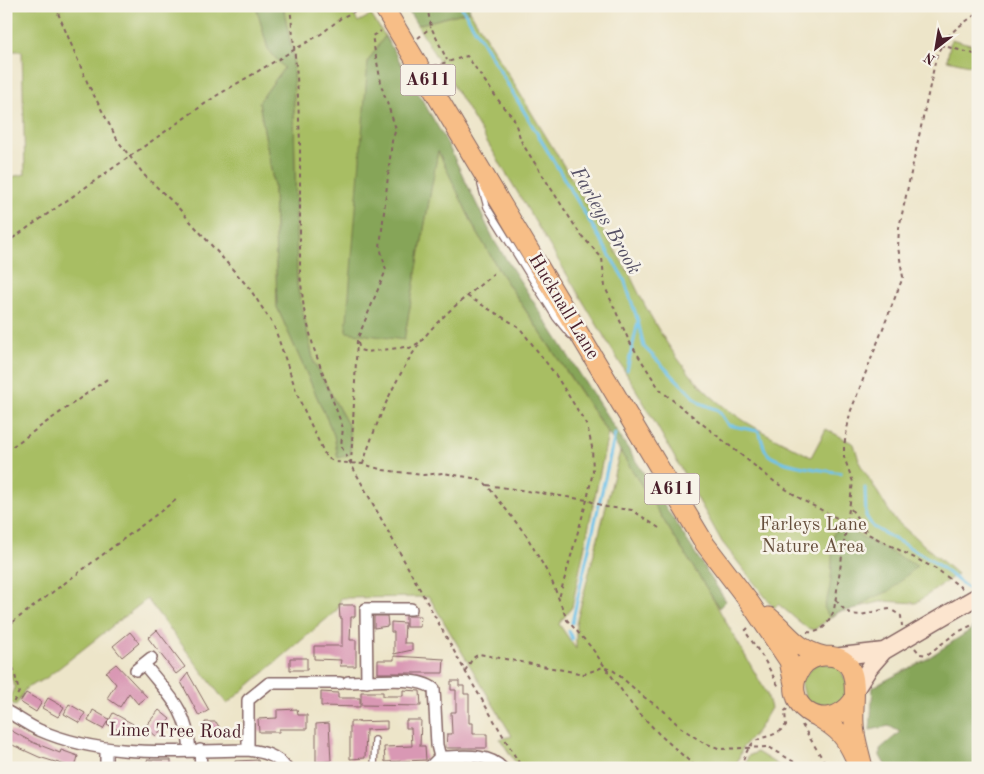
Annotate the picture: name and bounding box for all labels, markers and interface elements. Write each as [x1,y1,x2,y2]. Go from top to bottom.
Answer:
north arrow [912,22,962,72]
text: N [921,49,938,67]
road number: A611 [400,64,456,96]
water label: Farleys Brook [566,163,644,278]
street label: Hucknall Lane [524,251,602,363]
road number: A611 [644,474,700,504]
park label: Farleys Lane Nature Area [759,516,867,557]
street label: Lime Tree Road [108,721,242,743]

